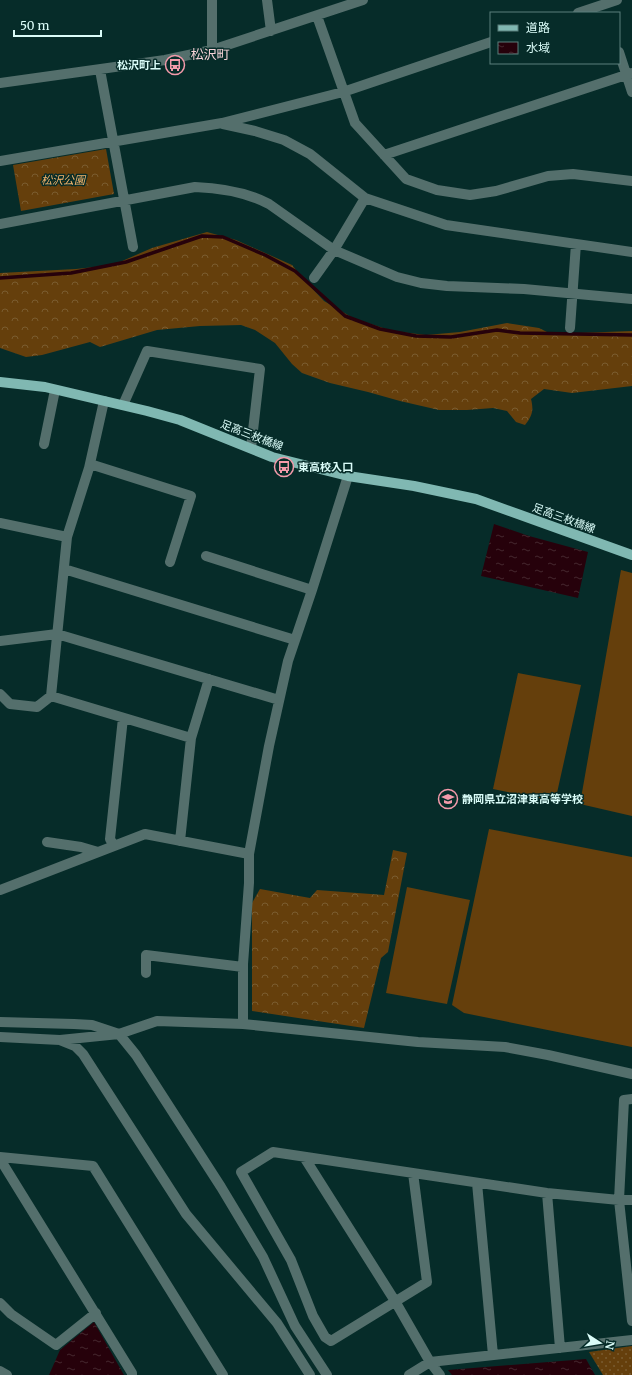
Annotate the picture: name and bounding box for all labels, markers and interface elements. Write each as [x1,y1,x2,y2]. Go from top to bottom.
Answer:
scale bar [14,12,101,38]
legend [490,12,620,64]
text: 50 m [20,18,49,33]
text: 道路 [526,20,550,35]
text: 水域 [526,40,550,55]
district label: 松沢町 [190,46,230,63]
bus stop icon: 松沢町上 [164,54,186,76]
place label: 松沢町上 [117,58,161,72]
park label: 松沢公園 [41,173,87,187]
street label: 足高三枚橋線 [219,417,285,453]
bus stop icon: 東高校入口 [273,456,295,478]
place label: 東高校入口 [298,460,353,474]
street label: 足高三枚橋線 [531,500,597,536]
school or university icon: 静岡県立沼津東高等学校 [437,788,459,810]
place label: 静岡県立沼津東高等学校 [462,792,583,806]
north arrow [580,1323,620,1363]
text: N [602,1339,618,1351]

